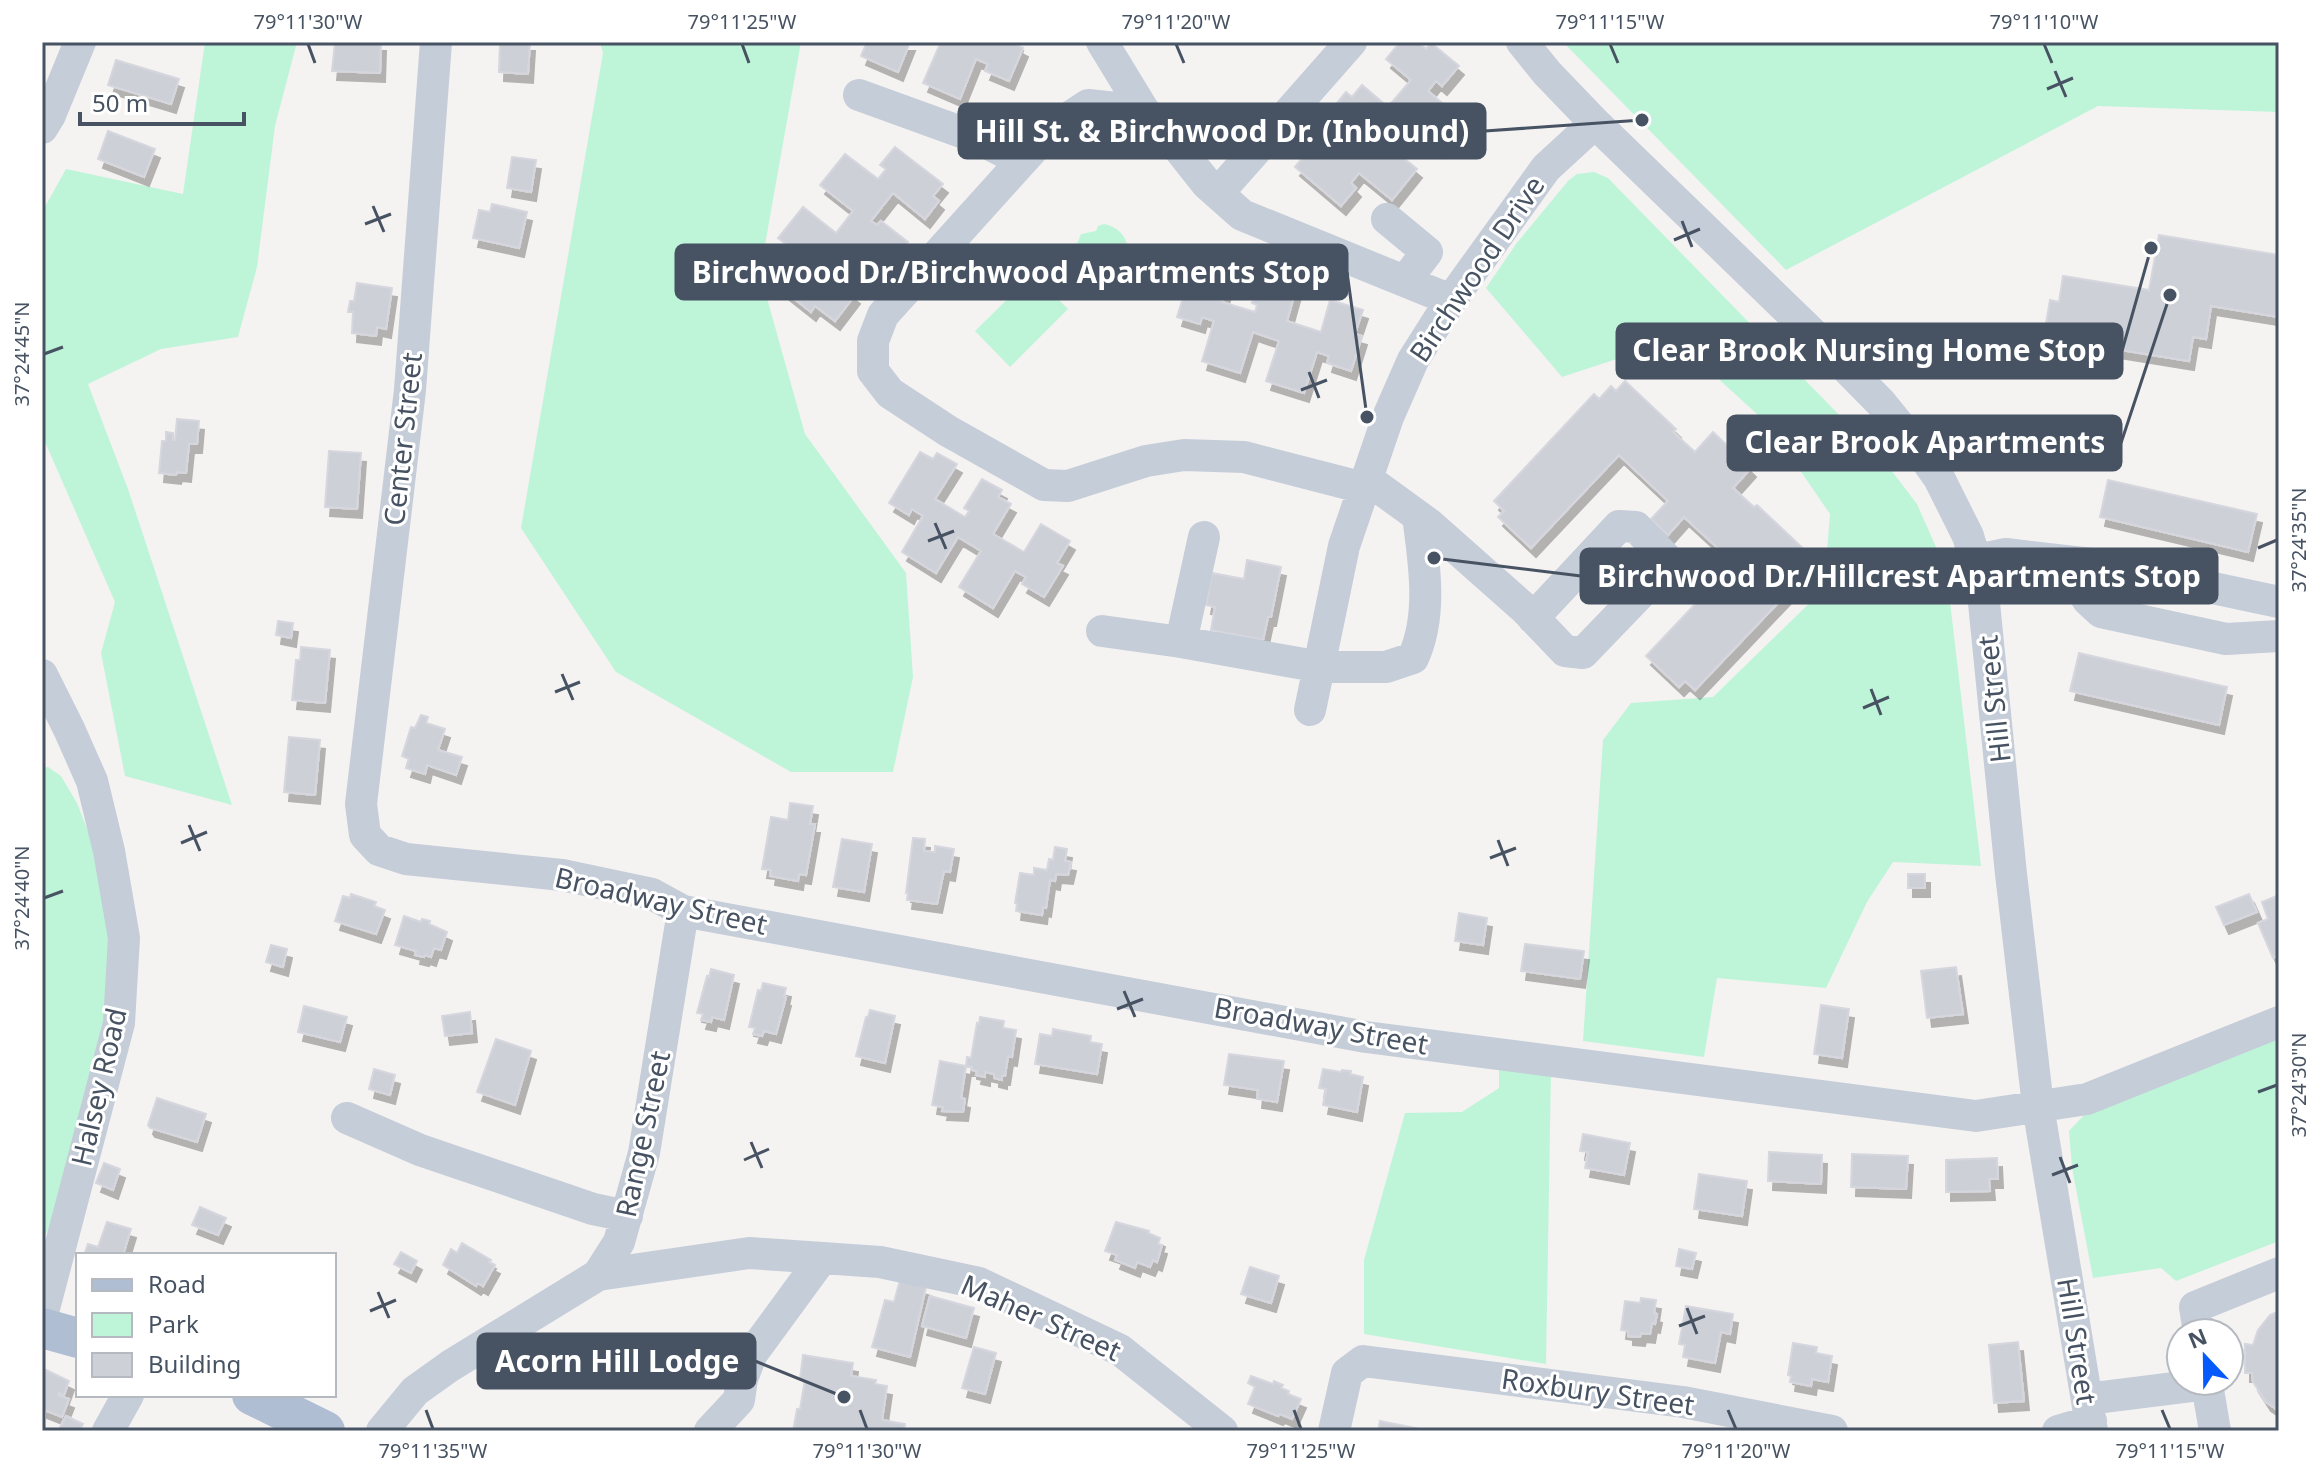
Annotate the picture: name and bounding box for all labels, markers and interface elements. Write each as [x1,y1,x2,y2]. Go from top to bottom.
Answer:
text: 79°11'30"W [254,8,363,35]
text: 79°11'25"W [688,8,797,35]
text: 79°11'20"W [1122,8,1231,35]
text: 79°11'15"W [1556,8,1665,35]
text: 79°11'10"W [1990,8,2099,35]
scale bar [80,76,244,126]
text: 50 m [92,86,148,119]
callout: Hill St. & Birchwood Dr. (Inbound) [959,104,1485,158]
text: Hill St. & Birchwood Dr. (Inbound) [975,110,1469,151]
street label: Birchwood Drive [1400,168,1553,369]
callout: Birchwood Dr./Birchwood Apartments Stop [676,245,1347,299]
text: Birchwood Dr./Birchwood Apartments Stop [692,251,1330,292]
text: 37°24'45"N [8,301,35,407]
callout: Clear Brook Nursing Home Stop [1617,324,2122,378]
text: Clear Brook Nursing Home Stop [1632,329,2106,370]
street label: Center Street [374,351,430,527]
callout: Clear Brook Apartments [1728,416,2121,470]
text: Clear Brook Apartments [1745,421,2105,462]
text: 37°24'35"N [2285,487,2312,593]
callout: Birchwood Dr./Hillcrest Apartments Stop [1581,549,2217,603]
text: Birchwood Dr./Hillcrest Apartments Stop [1597,555,2201,596]
street label: Hill Street [1967,634,2019,765]
text: 37°24'40"N [8,845,35,951]
street label: Broadway Street [551,857,771,943]
street label: Broadway Street [1211,988,1431,1063]
street label: Halsey Road [61,1004,135,1170]
text: 37°24'30"N [2285,1032,2312,1138]
street label: Range Street [606,1047,678,1220]
legend [76,1253,336,1397]
street label: Maher Street [955,1265,1127,1369]
text: Road [148,1267,206,1300]
street label: Hill Street [2049,1275,2107,1407]
text: Park [148,1307,199,1340]
north arrow [2165,1317,2245,1397]
text: N [2183,1320,2211,1355]
callout: Acorn Hill Lodge [478,1334,755,1388]
text: Acorn Hill Lodge [495,1340,739,1381]
text: Building [148,1347,241,1380]
street label: Roxbury Street [1499,1359,1697,1423]
text: 79°11'35"W [379,1437,488,1464]
text: 79°11'30"W [813,1437,922,1464]
text: 79°11'25"W [1247,1437,1356,1464]
text: 79°11'20"W [1682,1437,1791,1464]
text: 79°11'15"W [2116,1437,2225,1464]

